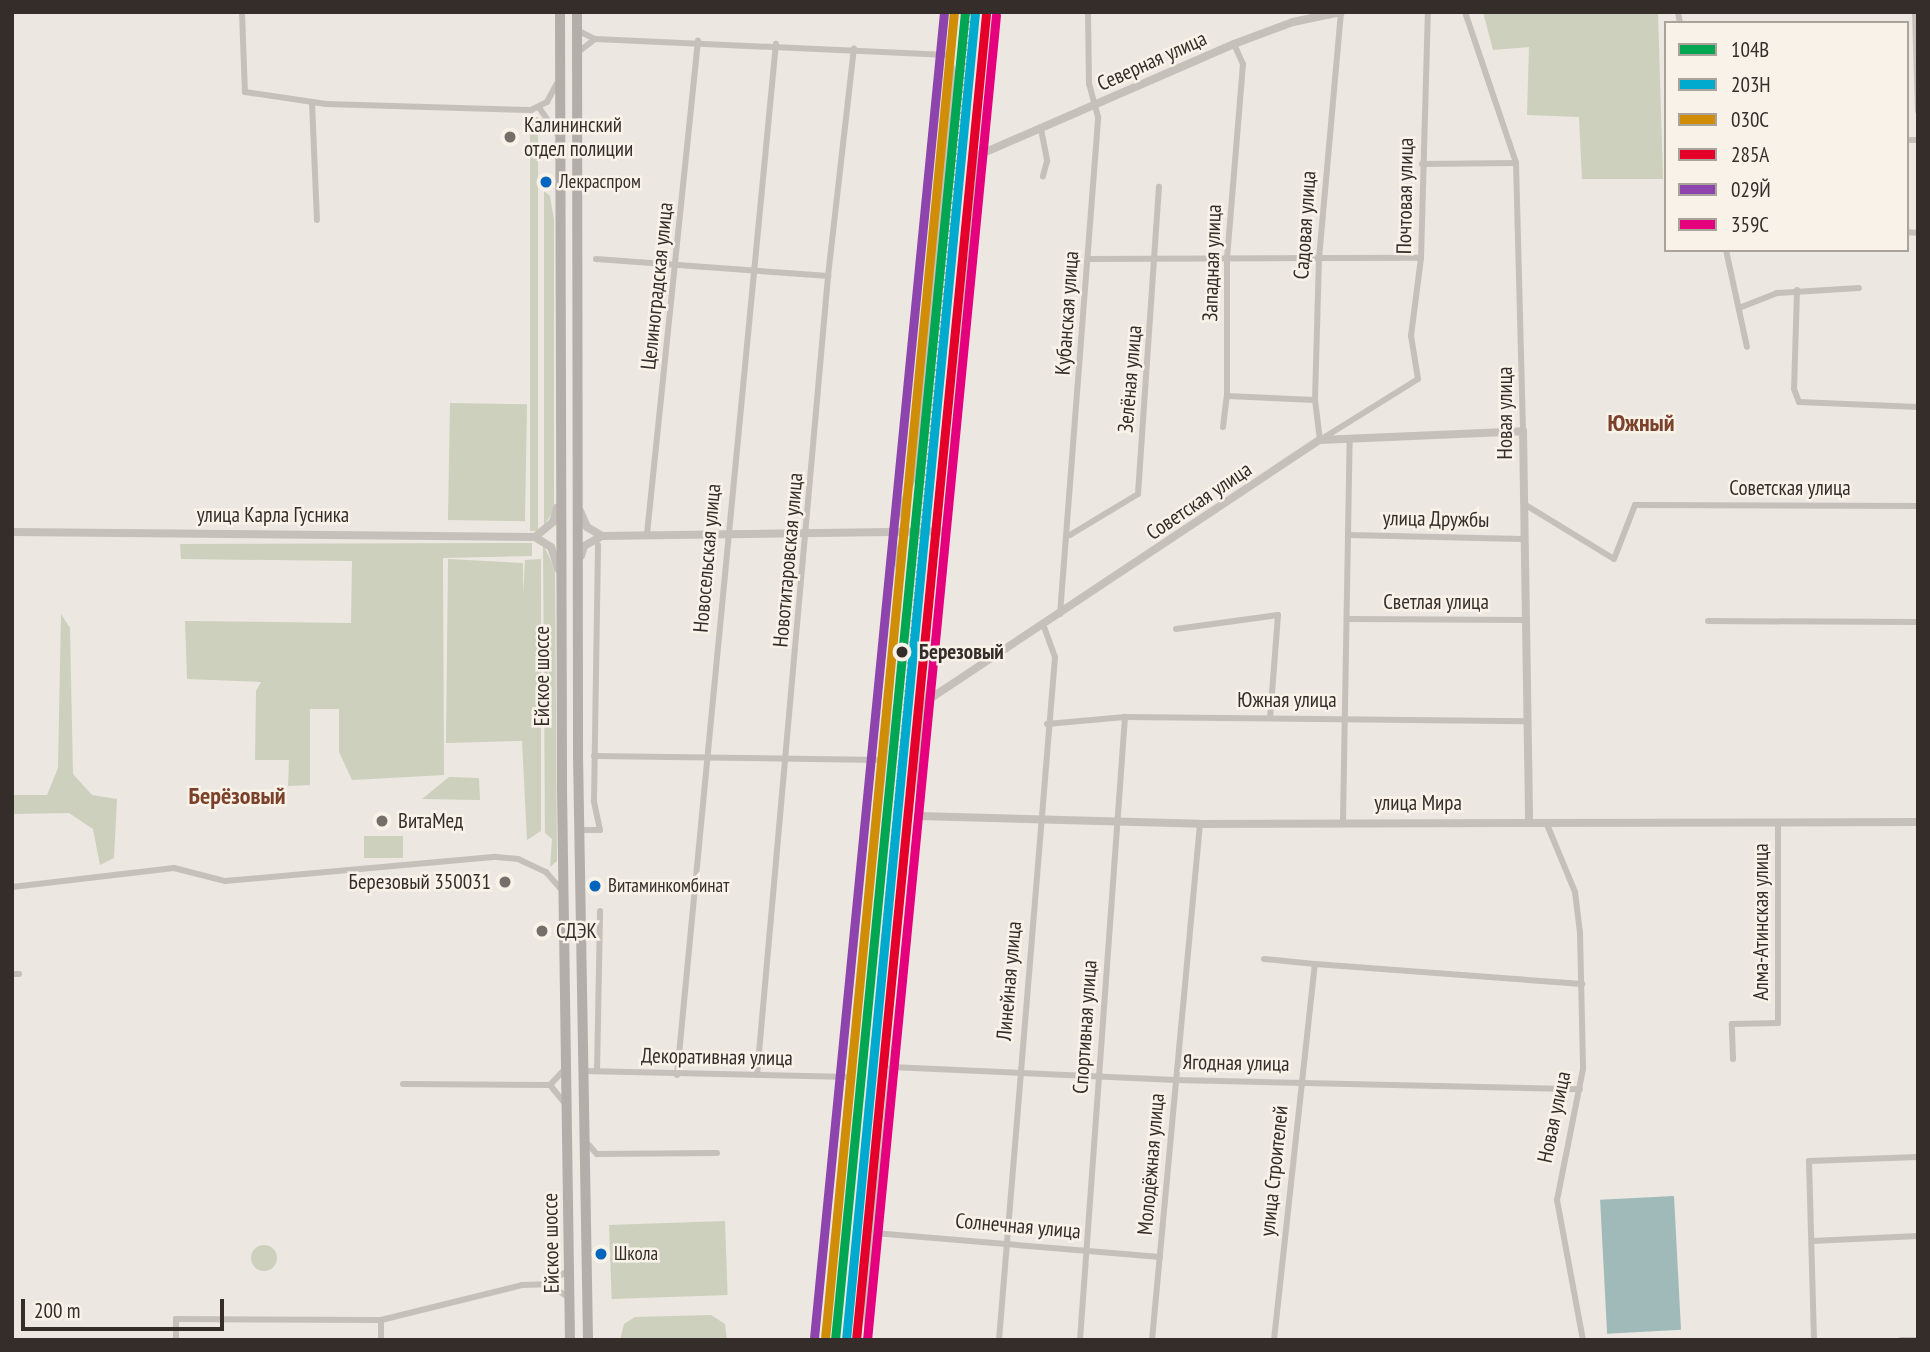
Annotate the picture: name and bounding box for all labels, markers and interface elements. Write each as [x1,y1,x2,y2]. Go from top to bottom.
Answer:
legend [1664,21,1909,252]
street label: Северная улица [1093,26,1211,96]
text: 104В [1731,36,1769,63]
text: 203Н [1731,71,1771,98]
text: 030C [1731,106,1769,133]
place label: Калининский отдел полиции [524,112,633,162]
marker: Калининский отдел полиции [502,129,518,145]
street label: Почтовая улица [1391,138,1419,254]
text: 285А [1731,141,1769,168]
street label: Садовая улица [1289,170,1321,280]
place label: Лекраспром [559,171,641,193]
marker: Лекраспром [539,175,553,189]
text: 029Й [1731,176,1771,203]
street label: Целиноградская улица [636,201,678,371]
street label: Западная улица [1197,204,1227,322]
text: 359С [1731,211,1769,238]
street label: Кубанская улица [1050,250,1084,376]
street label: Зелёная улица [1113,324,1147,434]
street label: Новая улица [1492,367,1518,459]
district label: Южный [1607,409,1675,437]
street label: Советская улица [1142,457,1256,545]
street label: Новотитаровская улица [768,472,808,648]
street label: Советская улица [1729,475,1851,501]
street label: Новосельская улица [688,483,726,633]
street label: улица Карла Гусника [197,502,349,528]
street label: улица Дружбы [1382,505,1490,533]
street label: Светлая улица [1383,589,1489,615]
street label: Ейское шоссе [529,626,555,726]
place label: Березовый [919,639,1004,665]
marker: Березовый [891,641,913,663]
street label: Южная улица [1237,687,1337,713]
district label: Берёзовый [189,782,285,810]
street label: улица Мира [1374,790,1462,816]
place label: ВитаMед [398,808,463,834]
marker: ВитаMед [372,811,392,831]
street label: Алма-Атинская улица [1748,843,1774,1001]
place label: Березовый 350031 [349,869,491,895]
marker: Березовый 350031 [497,874,513,890]
place label: Витаминкомбинат [608,875,729,897]
marker: Витаминкомбинат [588,879,602,893]
place label: СДЭК [556,918,597,944]
street label: Линейная улица [991,920,1027,1042]
marker: СДЭК [534,923,550,939]
street label: Спортивная улица [1068,959,1102,1095]
street label: Декоративная улица [641,1043,793,1071]
street label: Ягодная улица [1182,1049,1290,1077]
street label: Новая улица [1532,1069,1576,1165]
street label: Молодёжная улица [1132,1092,1170,1236]
street label: улица Строителей [1255,1104,1293,1238]
street label: Ейское шоссе [538,1193,564,1293]
street label: Солнечная улица [954,1208,1082,1244]
place label: Школа [614,1243,658,1265]
marker: Школа [594,1247,608,1261]
scale bar [24,1286,228,1330]
text: 200 m [34,1297,80,1324]

